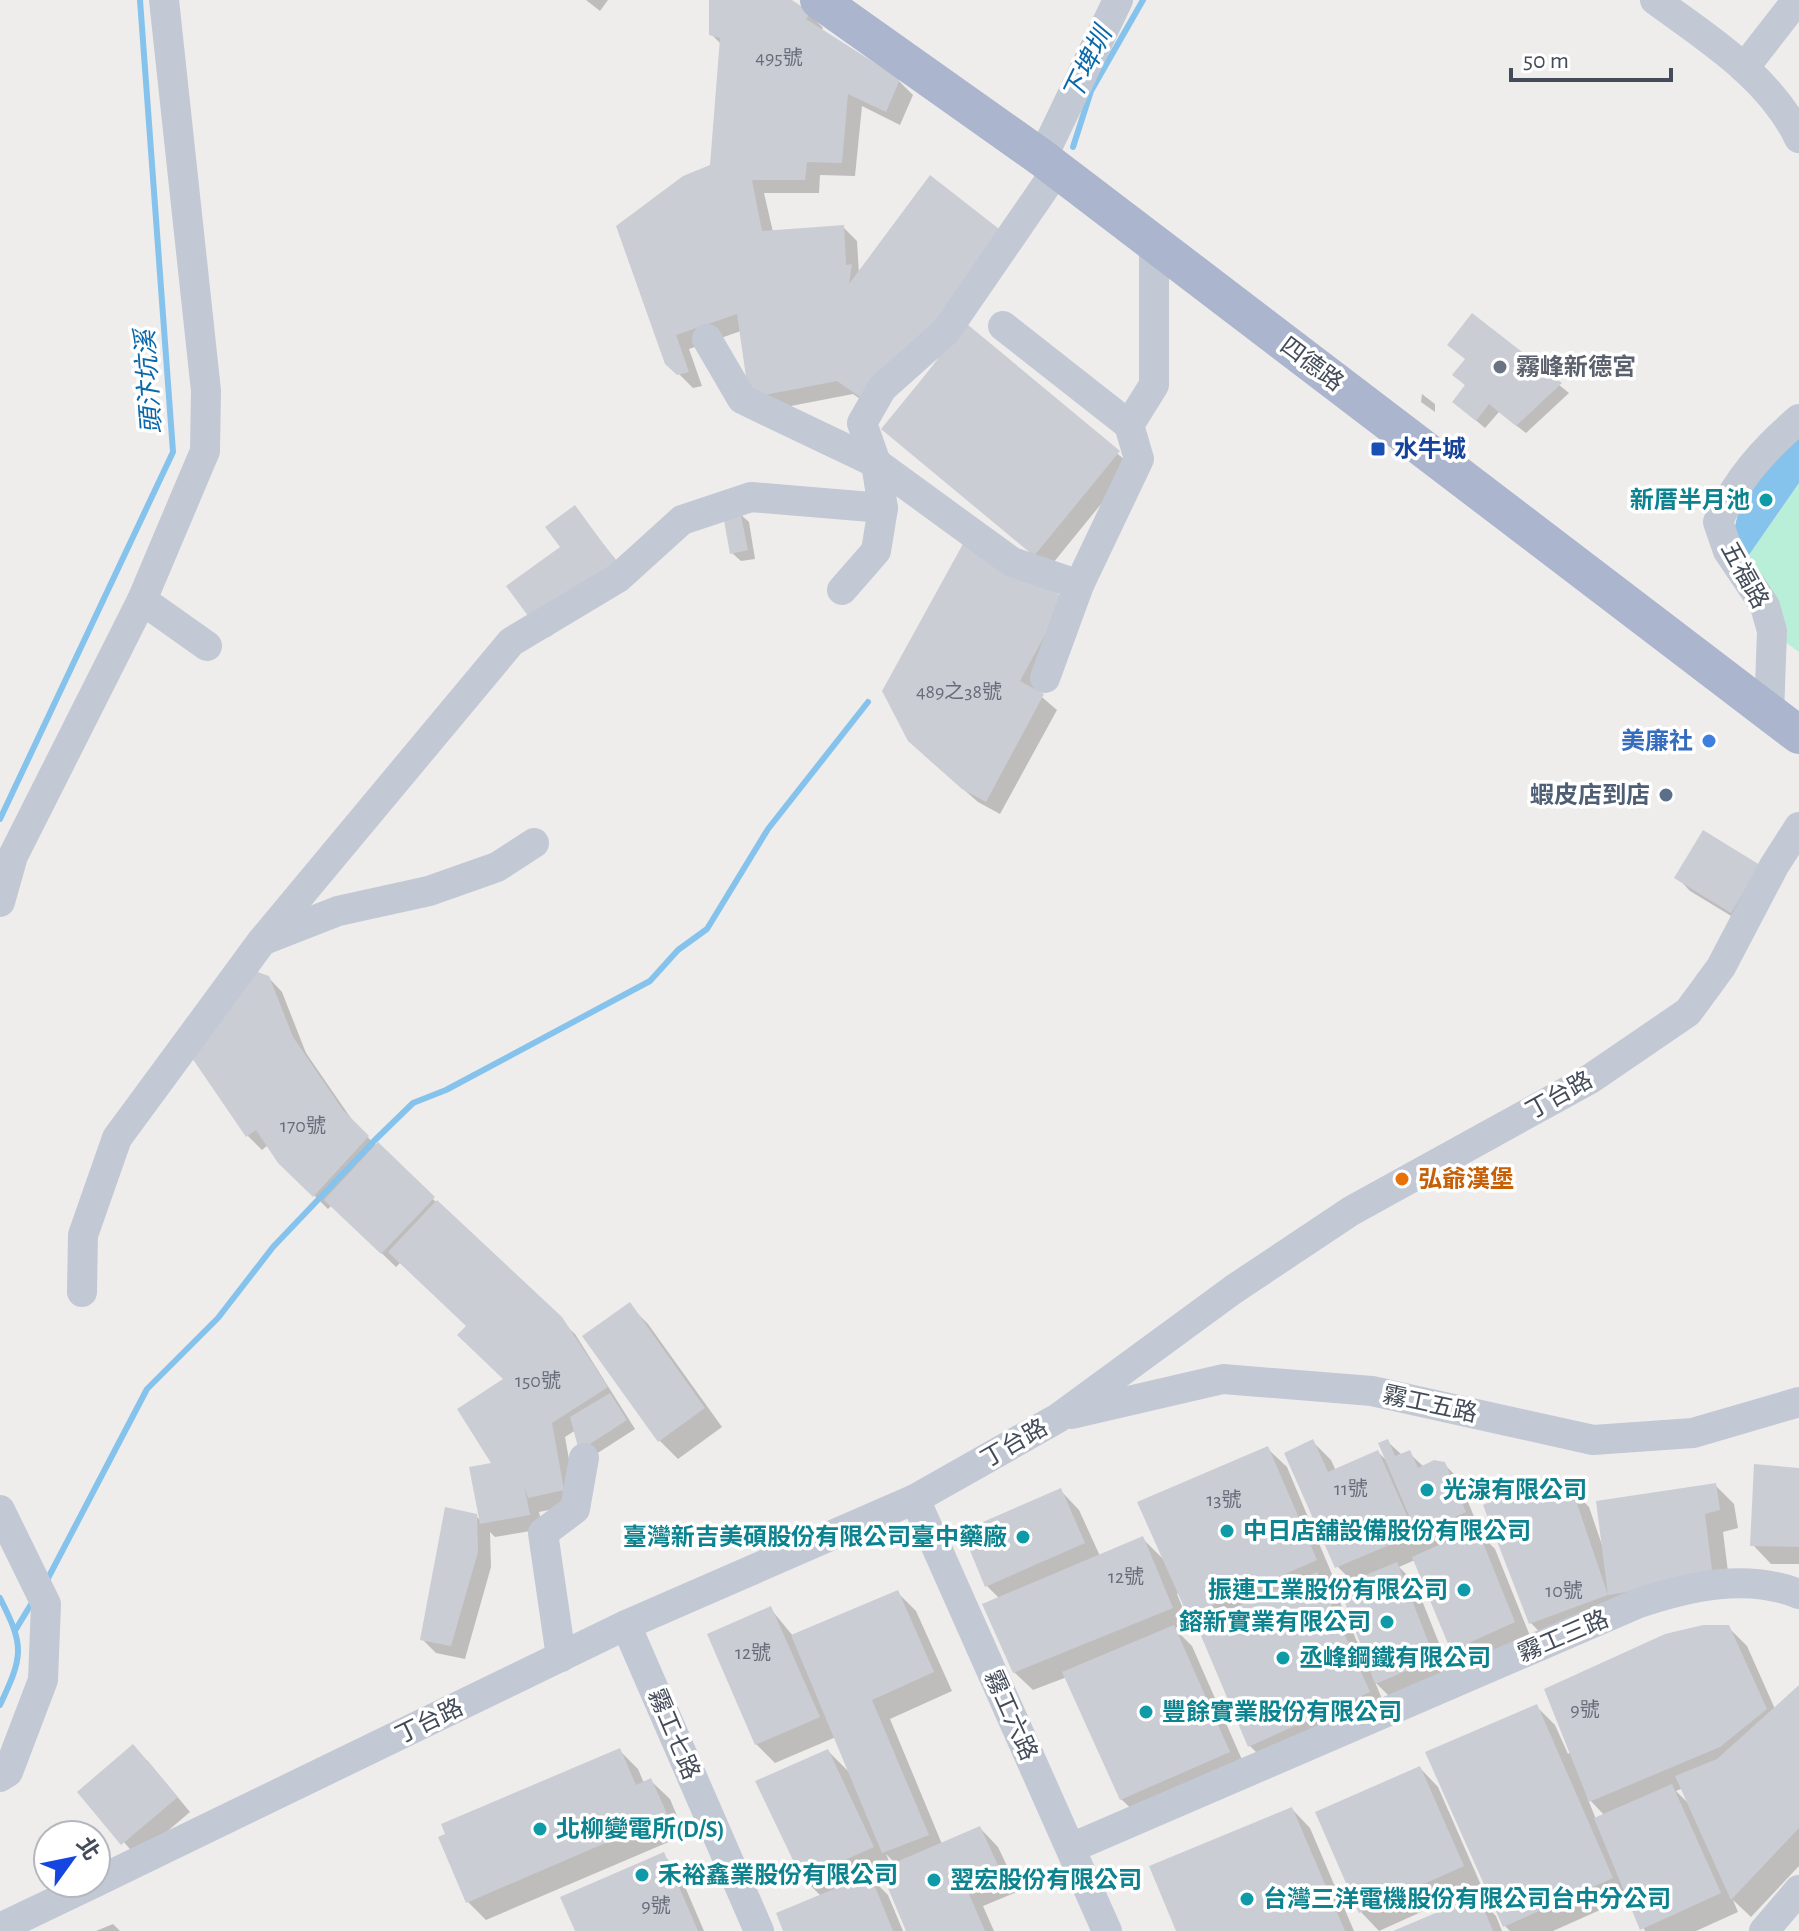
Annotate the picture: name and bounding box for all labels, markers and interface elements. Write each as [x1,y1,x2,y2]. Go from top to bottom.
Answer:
water label: 下埤圳 [1058,20,1118,105]
scale bar [1511,32,1671,82]
house number: 495號 [755,47,803,68]
text: 50 m [1523,49,1569,73]
water label: 頭汴坑溪 [130,325,166,435]
street label: 四德路 [1275,332,1349,396]
place label: 霧峰新德宮 [1516,354,1636,380]
marker: 霧峰新德宮 [1491,358,1509,376]
place label: 水牛城 [1394,436,1466,462]
marker: 水牛城 [1369,440,1387,458]
place label: 新厝半月池 [1630,487,1750,513]
marker: 新厝半月池 [1757,491,1775,509]
street label: 五福路 [1716,537,1774,613]
house number: 489之38號 [916,680,1002,702]
place label: 美廉社 [1621,728,1693,754]
marker: 美廉社 [1700,732,1718,750]
place label: 蝦皮店到店 [1530,782,1650,808]
marker: 蝦皮店到店 [1657,786,1675,804]
street label: 丁台路 [1521,1066,1597,1124]
house number: 170號 [280,1115,326,1136]
place label: 弘爺漢堡 [1418,1166,1514,1192]
marker: 弘爺漢堡 [1393,1170,1411,1188]
house number: 150號 [515,1370,561,1391]
street label: 霧工五路 [1380,1381,1480,1427]
street label: 丁台路 [976,1414,1052,1472]
place label: 光湶有限公司 [1443,1477,1587,1503]
house number: 11號 [1334,1478,1368,1499]
marker: 光湶有限公司 [1418,1481,1436,1499]
house number: 13號 [1206,1489,1242,1510]
place label: 中日店舖設備股份有限公司 [1243,1518,1531,1544]
marker: 中日店舖設備股份有限公司 [1218,1522,1236,1540]
place label: 臺灣新吉美碩股份有限公司臺中藥廠 [623,1524,1007,1550]
marker: 臺灣新吉美碩股份有限公司臺中藥廠 [1014,1528,1032,1546]
house number: 12號 [1108,1566,1144,1587]
place label: 振連工業股份有限公司 [1208,1577,1448,1603]
house number: 10號 [1545,1580,1583,1601]
marker: 振連工業股份有限公司 [1455,1581,1473,1599]
street label: 霧工三路 [1514,1605,1612,1667]
place label: 鎔新實業有限公司 [1179,1609,1371,1635]
marker: 鎔新實業有限公司 [1378,1613,1396,1631]
house number: 12號 [735,1642,771,1663]
place label: 丞峰鋼鐵有限公司 [1299,1645,1491,1671]
marker: 丞峰鋼鐵有限公司 [1274,1649,1292,1667]
street label: 霧工六路 [980,1666,1042,1764]
street label: 霧工七路 [643,1685,705,1783]
street label: 丁台路 [391,1694,467,1748]
place label: 豐餘實業股份有限公司 [1162,1699,1402,1725]
house number: 9號 [1570,1699,1600,1720]
marker: 豐餘實業股份有限公司 [1137,1703,1155,1721]
place label: 北柳變電所(D/S) [556,1816,725,1842]
north arrow [32,1819,112,1899]
marker: 北柳變電所(D/S) [531,1820,549,1838]
text: 北 [73,1833,104,1864]
place label: 禾裕鑫業股份有限公司 [658,1862,898,1888]
marker: 禾裕鑫業股份有限公司 [633,1866,651,1884]
place label: 翌宏股份有限公司 [950,1867,1142,1893]
marker: 翌宏股份有限公司 [925,1871,943,1889]
place label: 台灣三洋電機股份有限公司台中分公司 [1263,1886,1671,1912]
marker: 台灣三洋電機股份有限公司台中分公司 [1238,1890,1256,1908]
house number: 9號 [641,1895,671,1916]

